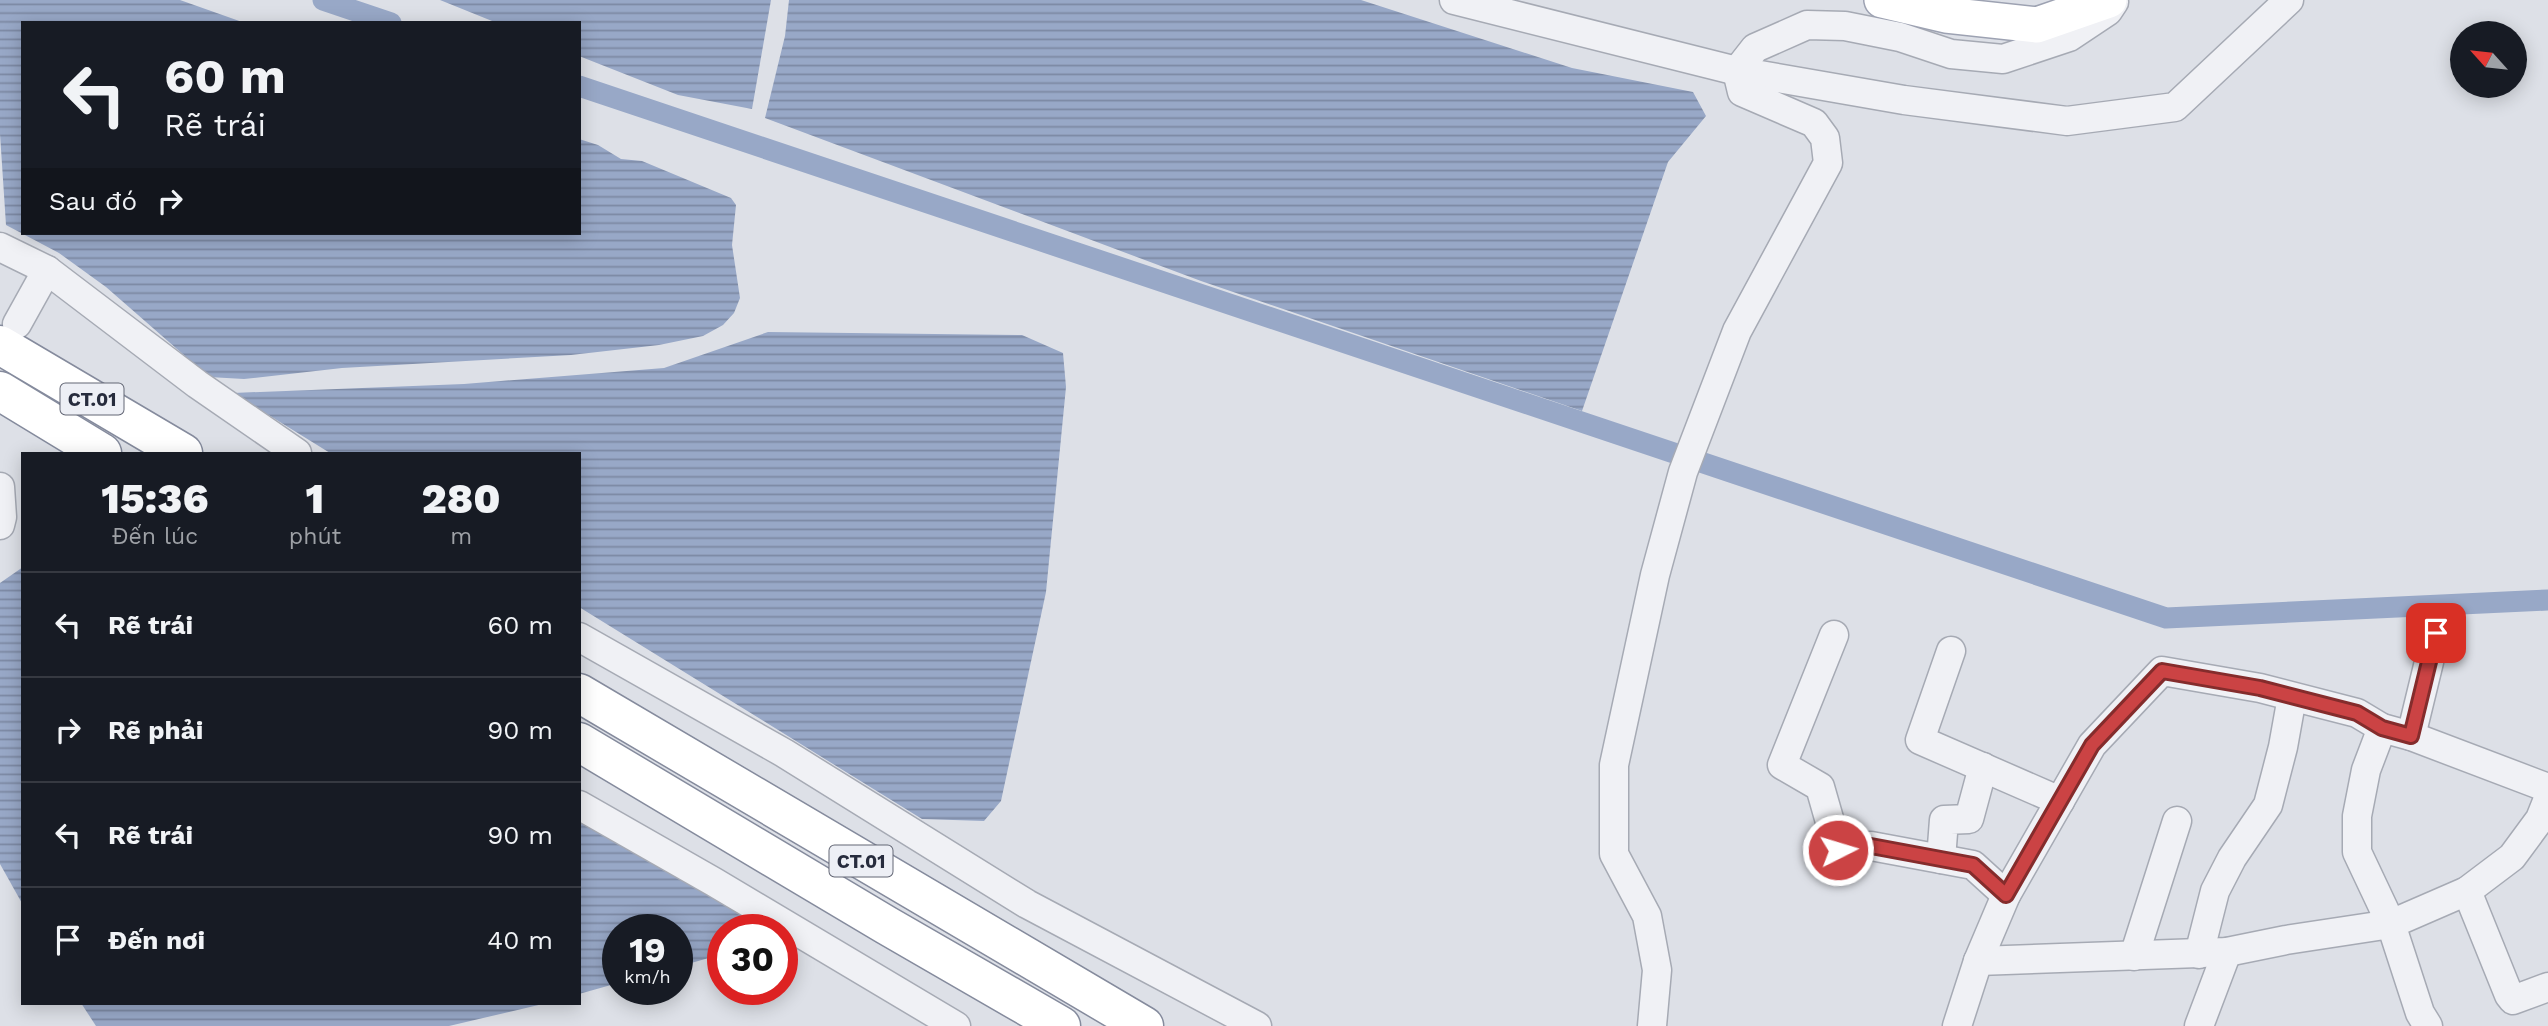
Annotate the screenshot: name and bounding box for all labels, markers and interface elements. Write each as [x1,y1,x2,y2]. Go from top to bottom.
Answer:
north arrow [2450,21,2527,98]
map controls [2450,21,2527,98]
text: 60 m [164,47,286,105]
icon: left [49,49,140,140]
text: Rẽ trái [164,106,266,144]
icon: right [151,182,189,220]
text: Sau đó [49,186,137,216]
road number: CT.01 [60,384,124,414]
text: 15:36 [101,474,208,523]
text: 1 [306,474,324,523]
text: 280 [422,474,501,523]
text: Đến lúc [112,523,198,550]
text: phút [289,523,341,550]
text: m [450,523,472,550]
pin [2406,603,2466,663]
icon: left [49,606,87,644]
text: Rẽ trái [108,610,193,640]
text: 60 m [487,610,553,640]
icon: arrive [2417,614,2455,652]
icon: right [49,711,87,749]
text: Rẽ phải [108,715,203,745]
text: 90 m [487,715,553,745]
position arrow [1801,813,1875,887]
icon: left [49,816,87,854]
text: Rẽ trái [108,820,193,850]
text: 90 m [487,820,553,850]
road number: CT.01 [830,846,892,876]
speed limit sign: 30 [707,914,798,1005]
icon: arrive [49,921,87,959]
text: Đến nơi [108,925,205,955]
text: 40 m [487,925,553,955]
text: 19 [629,929,666,971]
text: km/h [624,966,671,987]

